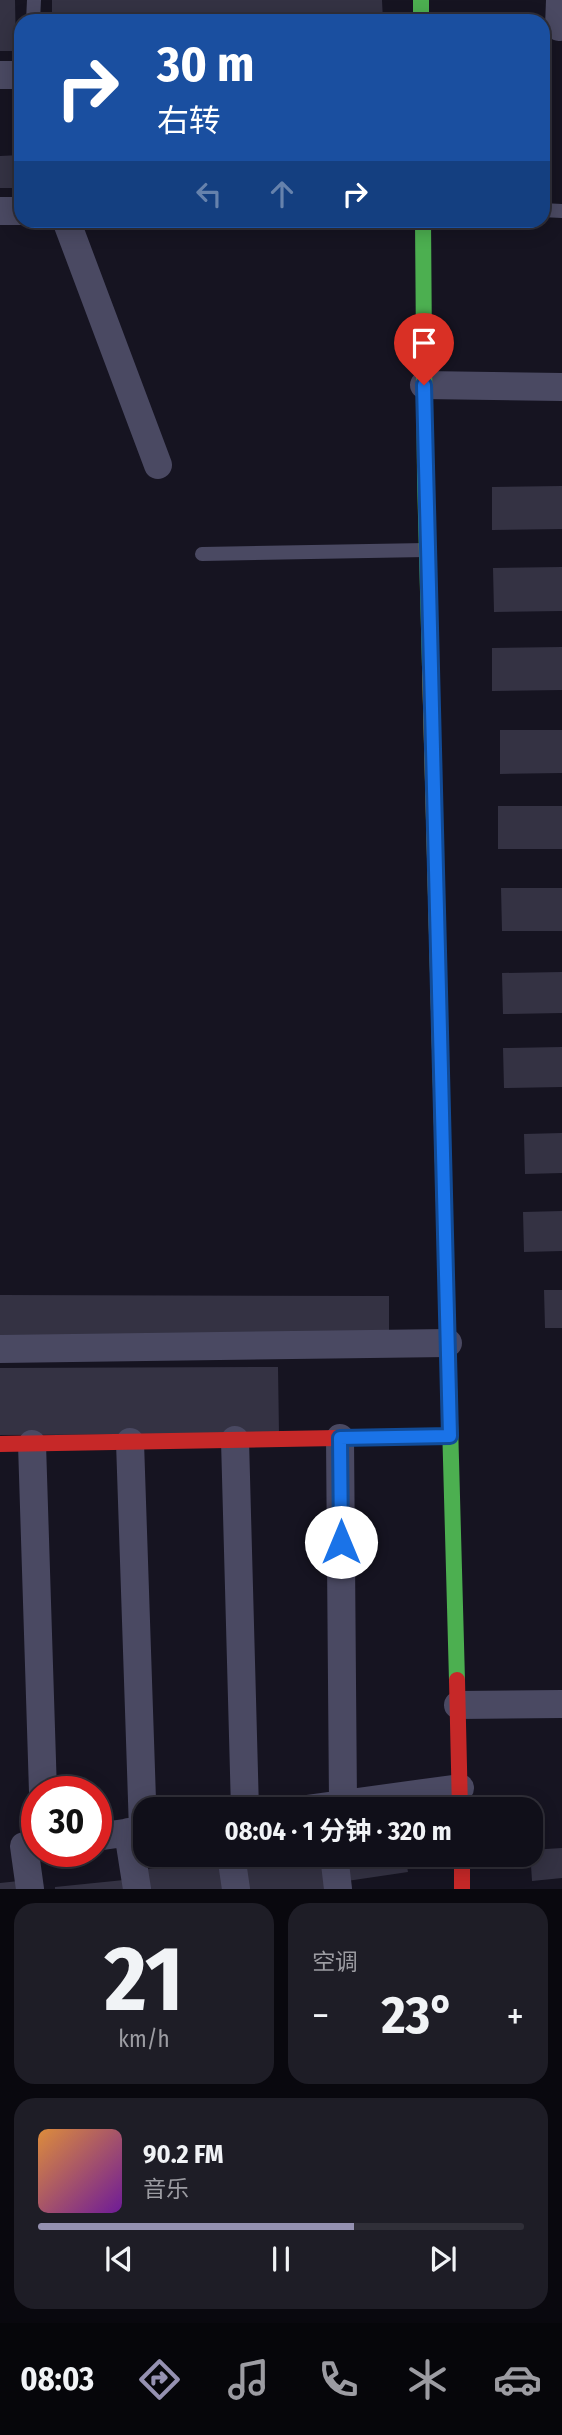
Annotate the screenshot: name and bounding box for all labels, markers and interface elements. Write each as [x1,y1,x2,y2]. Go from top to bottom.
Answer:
text: 30 m [157,35,255,94]
icon: right [42,42,133,133]
text: 右转 [157,102,221,140]
icon: left [190,175,228,213]
icon: ahead [263,175,301,213]
icon: right [336,175,374,213]
pin [394,313,454,385]
icon: arrive [405,324,443,362]
position arrow [304,1505,378,1579]
speed limit sign: 30 [21,1776,112,1867]
text: 08:04 · 1 分钟 · 320 m [225,1816,451,1847]
text: 21 [104,1925,184,2034]
text: 空调 [312,1948,358,1976]
text: 23° [381,1984,454,2047]
text: − [312,1993,329,2039]
text: + [507,1993,524,2039]
text: km/h [118,2025,170,2053]
text: 90.2 FM [143,2139,224,2170]
text: 音乐 [143,2175,189,2203]
icon: previous [100,2240,138,2278]
icon: pause [262,2240,300,2278]
icon: next [424,2240,462,2278]
icon: directions [135,2355,184,2404]
icon: music [224,2355,273,2404]
icon: phone [314,2355,363,2404]
icon: climate [403,2355,452,2404]
icon: car [493,2355,542,2404]
text: 08:03 [20,2360,94,2398]

